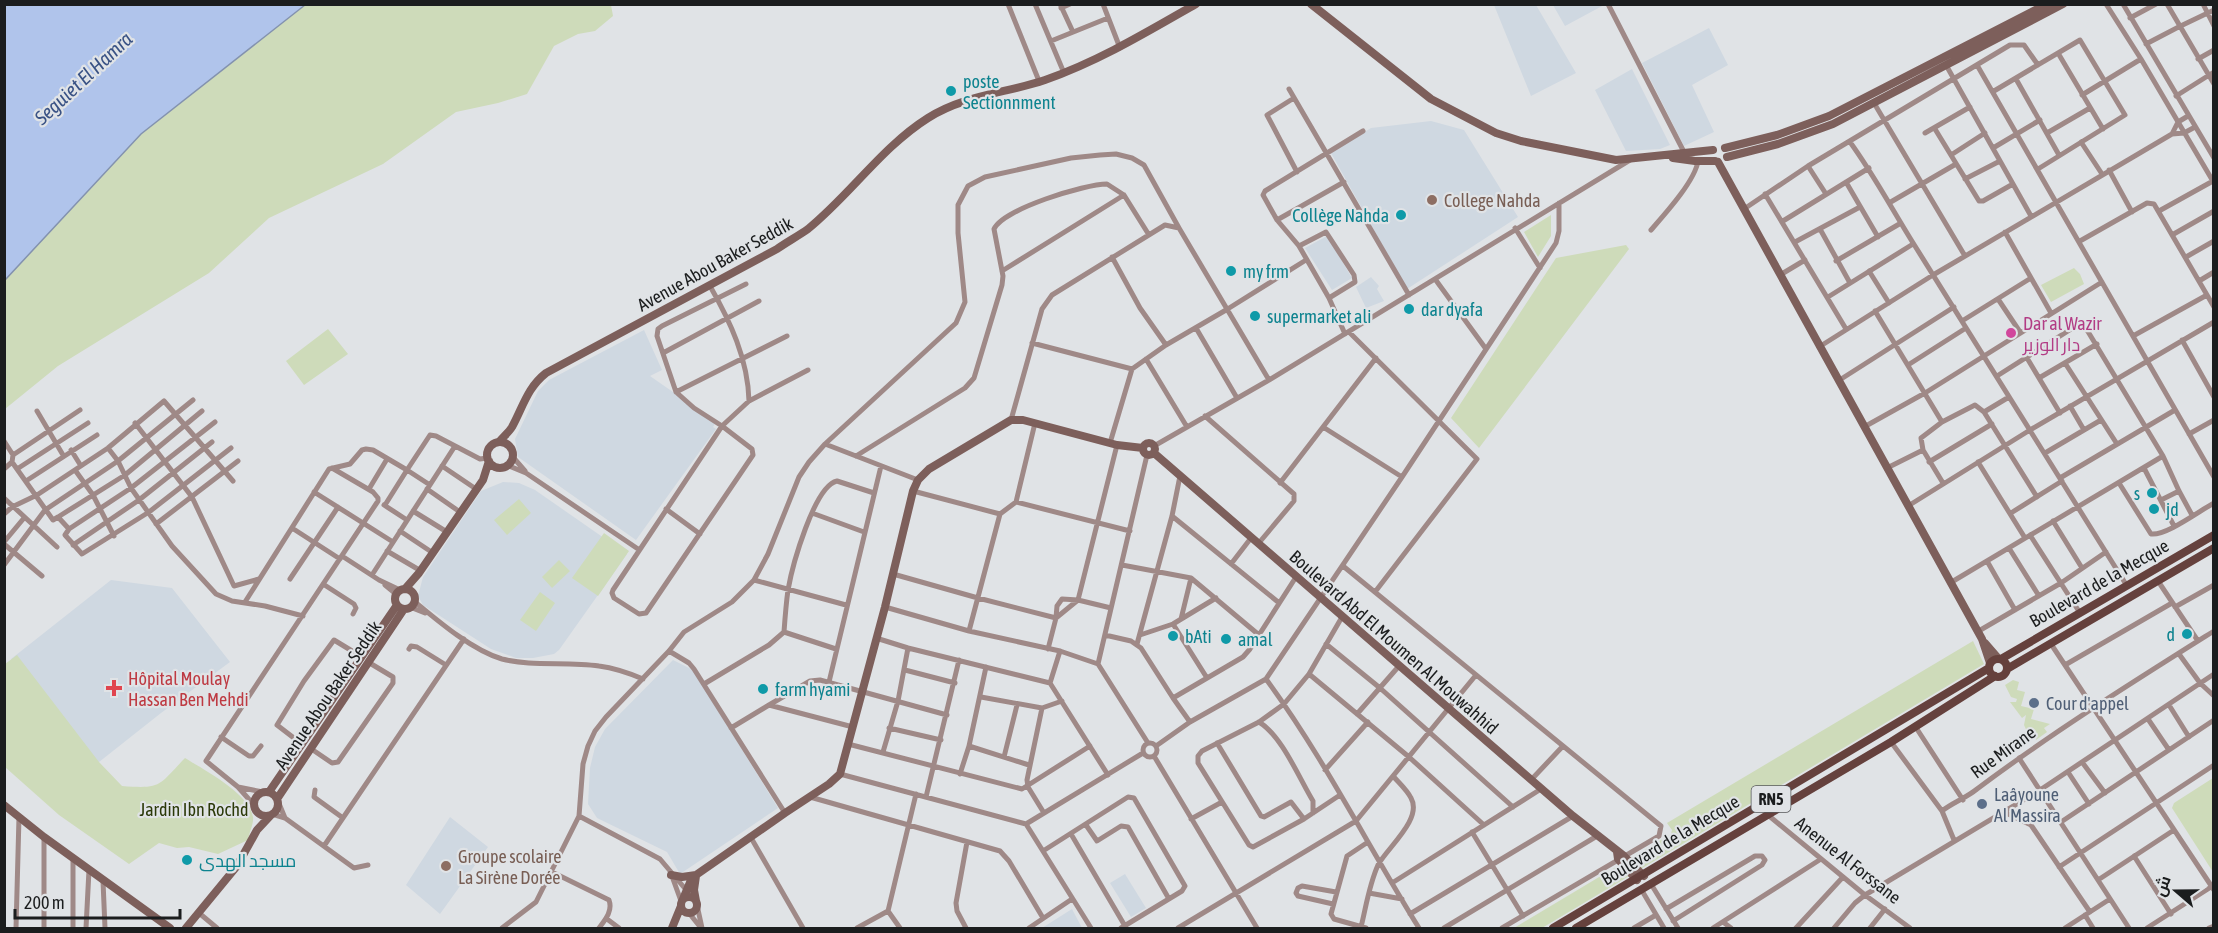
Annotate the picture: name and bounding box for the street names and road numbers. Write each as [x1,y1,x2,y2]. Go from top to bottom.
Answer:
street label: Avenue Abou Baker Seddik [634,212,796,315]
street label: Boulevard de la Mecque [2026,535,2172,631]
street label: Boulevard Abd El Moumen Al Mouwahhid [1285,546,1503,738]
street label: Avenue Abou Baker Seddik [271,617,386,773]
street label: Rue Mirane [1967,722,2039,782]
road number: RN5 [1752,786,1790,812]
street label: Boulevard de la Mecque [1597,791,1743,889]
street label: Anenue Al Forssane [1791,812,1905,908]

